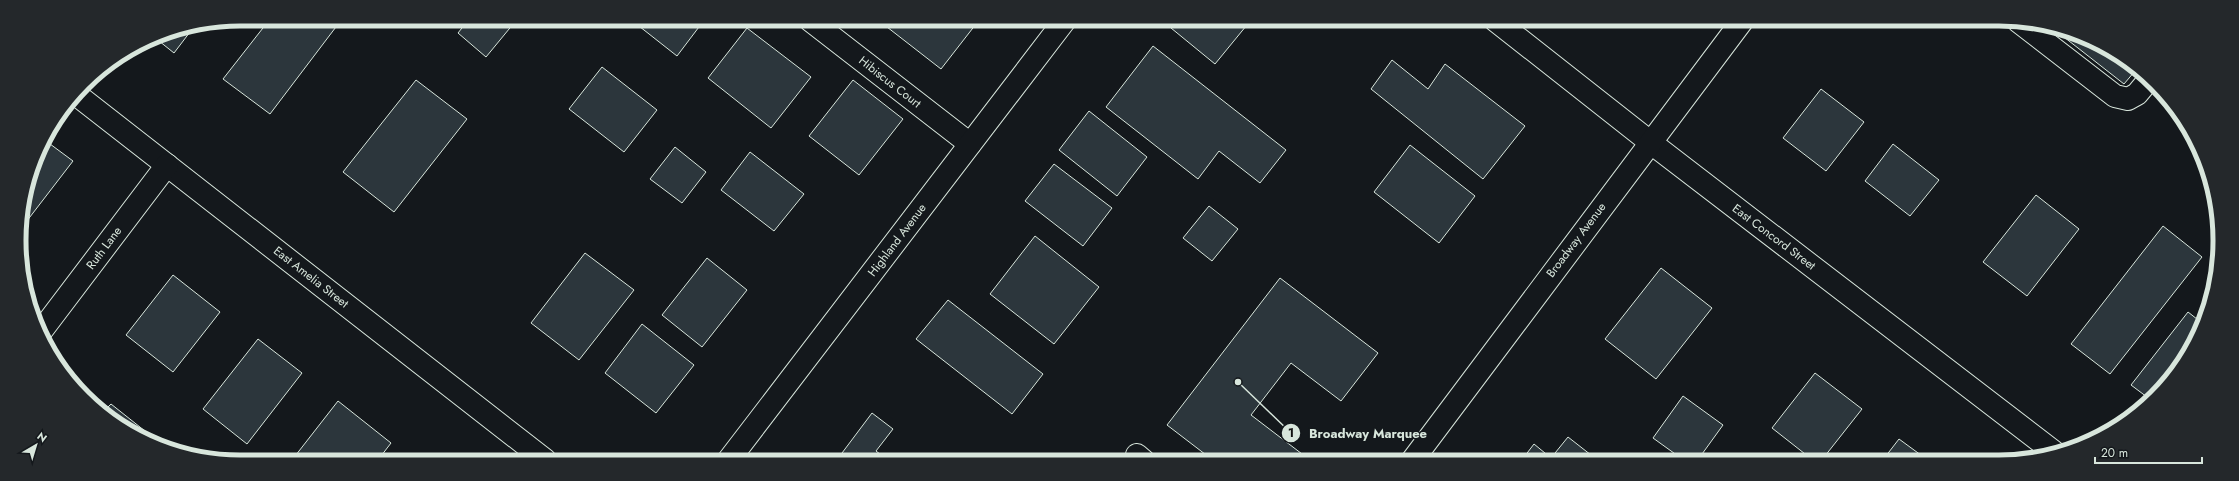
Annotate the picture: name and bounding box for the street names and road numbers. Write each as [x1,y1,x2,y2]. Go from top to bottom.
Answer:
street label: Hibiscus Court [855,52,925,112]
street label: Broadway Avenue [1542,199,1610,281]
street label: Highland Avenue [863,200,931,280]
street label: East Concord Street [1729,200,1820,274]
street label: Ruth Lane [82,223,126,273]
street label: East Amelia Street [270,242,352,312]

